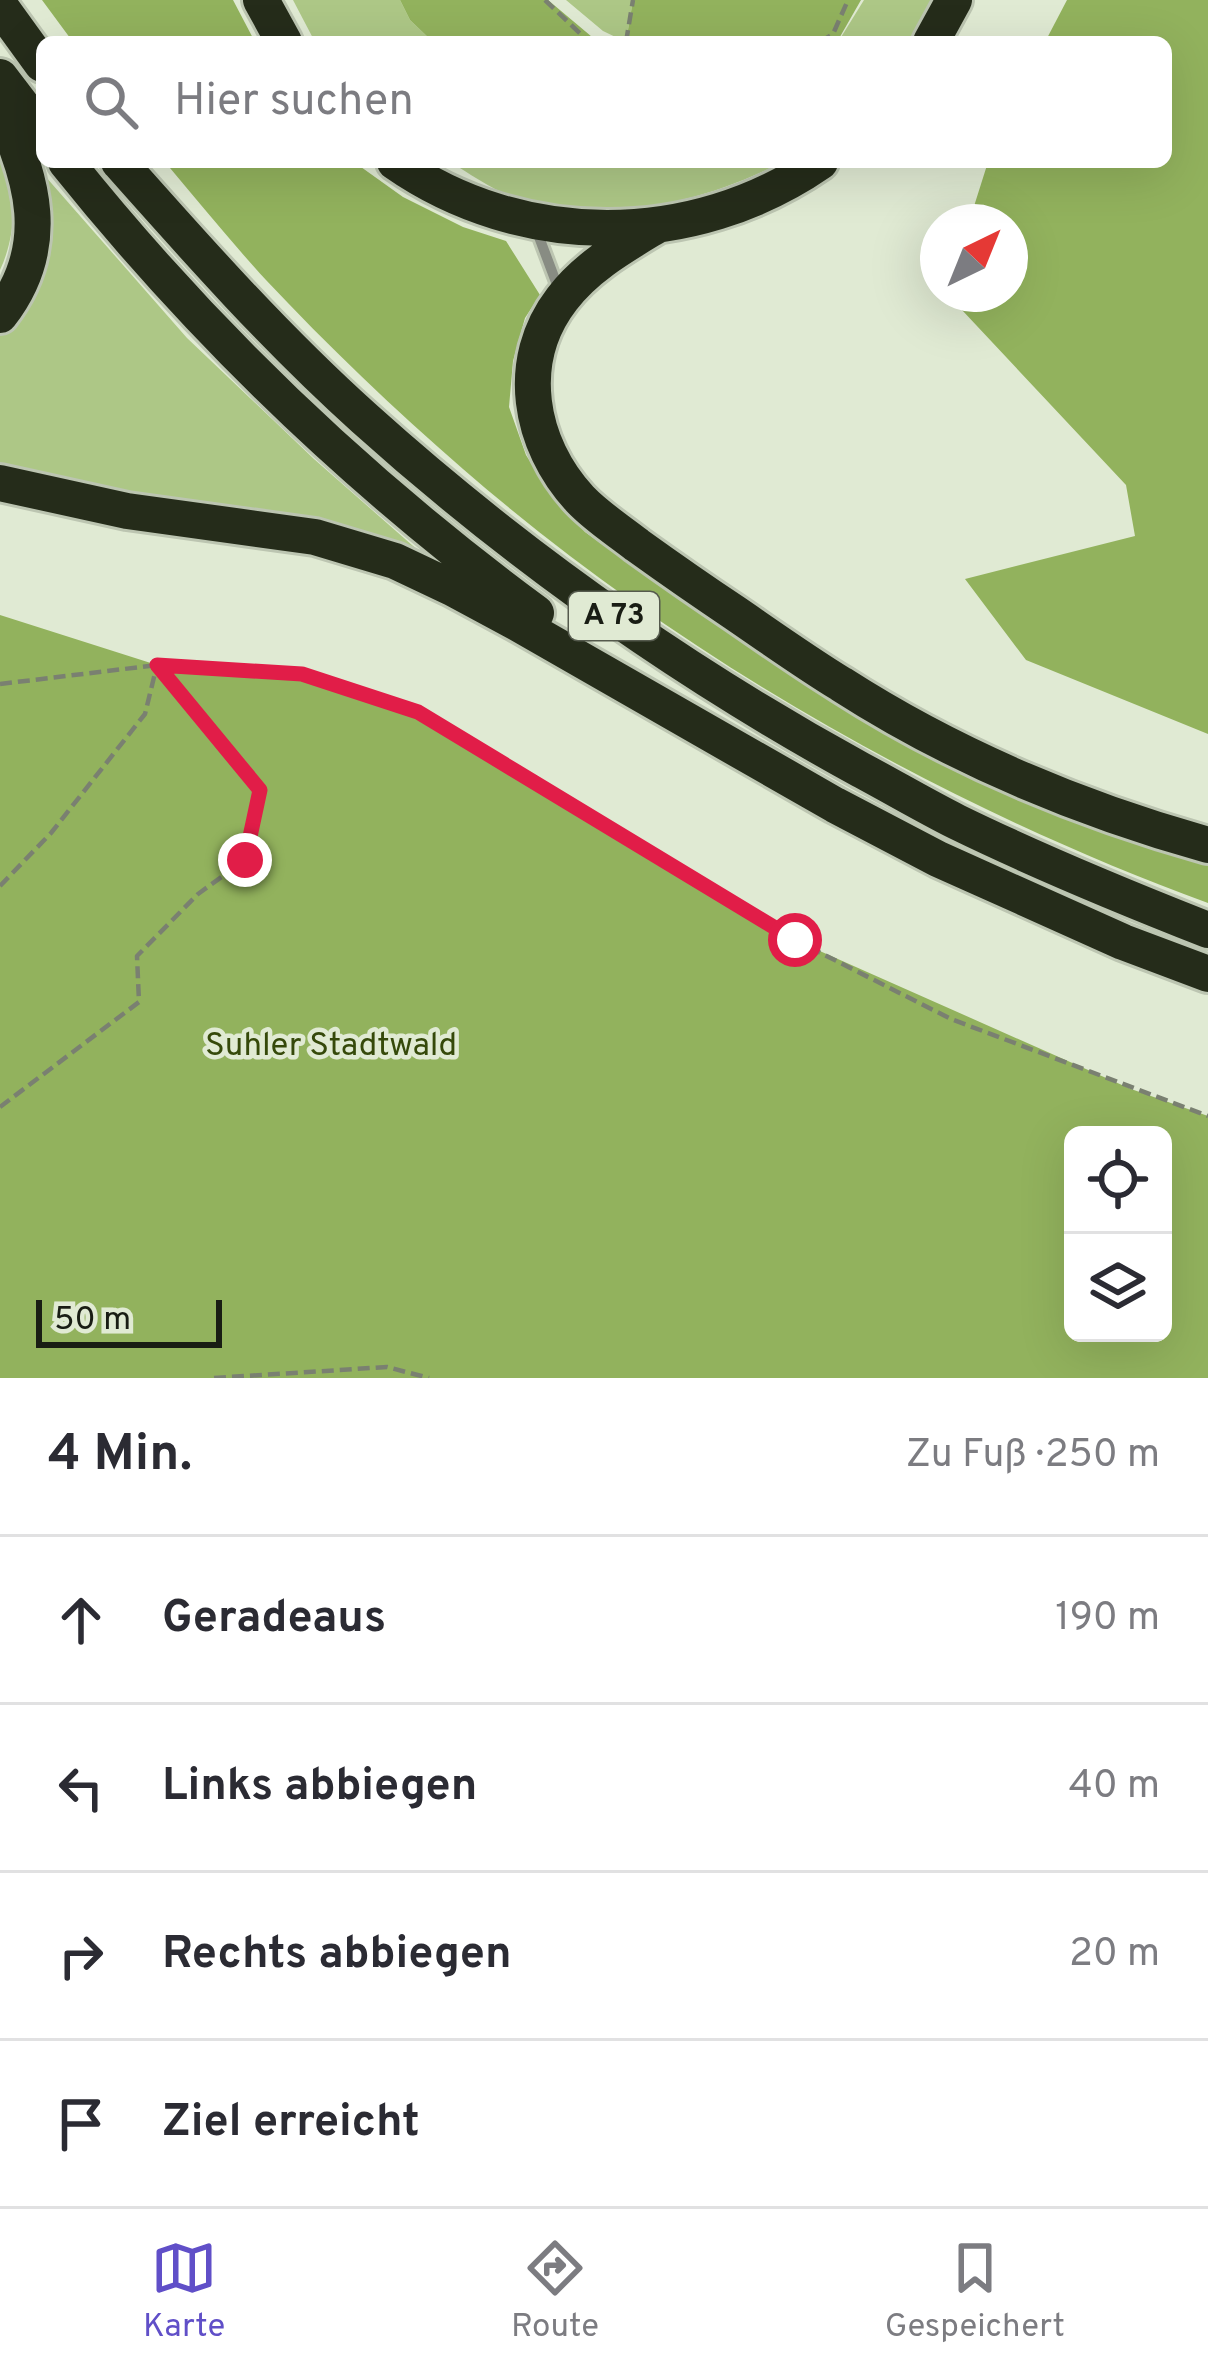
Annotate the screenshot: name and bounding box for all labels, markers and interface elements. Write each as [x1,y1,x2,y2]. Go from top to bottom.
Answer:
search box [36,36,1172,168]
icon: search [78,69,144,135]
text: Hier suchen [174,74,414,131]
north arrow [920,204,1028,312]
road number: A 73 [569,592,659,640]
route end [218,833,272,887]
route start [768,913,822,967]
park label: Suhler Stadtwald [205,1026,457,1068]
map controls [1064,1126,1172,1342]
button: locate [1064,1126,1172,1234]
button: layers [1064,1234,1172,1342]
scale bar [36,1294,222,1347]
text: 50 m [54,1300,131,1342]
text: 4 Min. [48,1424,192,1489]
text: Zu Fuß · 250 m [906,1432,1160,1481]
icon: ahead [48,1587,114,1653]
text: Geradeaus [162,1591,386,1648]
text: 190 m [1055,1595,1160,1644]
icon: left [48,1755,114,1821]
text: Links abbiegen [162,1759,477,1816]
text: 40 m [1069,1763,1160,1812]
icon: right [48,1923,114,1989]
text: Rechts abbiegen [162,1927,512,1984]
text: 20 m [1069,1931,1160,1980]
icon: arrive [48,2091,114,2157]
text: Ziel erreicht [162,2095,420,2152]
tab: Karte [143,2235,225,2349]
tab: Route [511,2235,599,2349]
tab: Gespeichert [885,2235,1065,2349]

